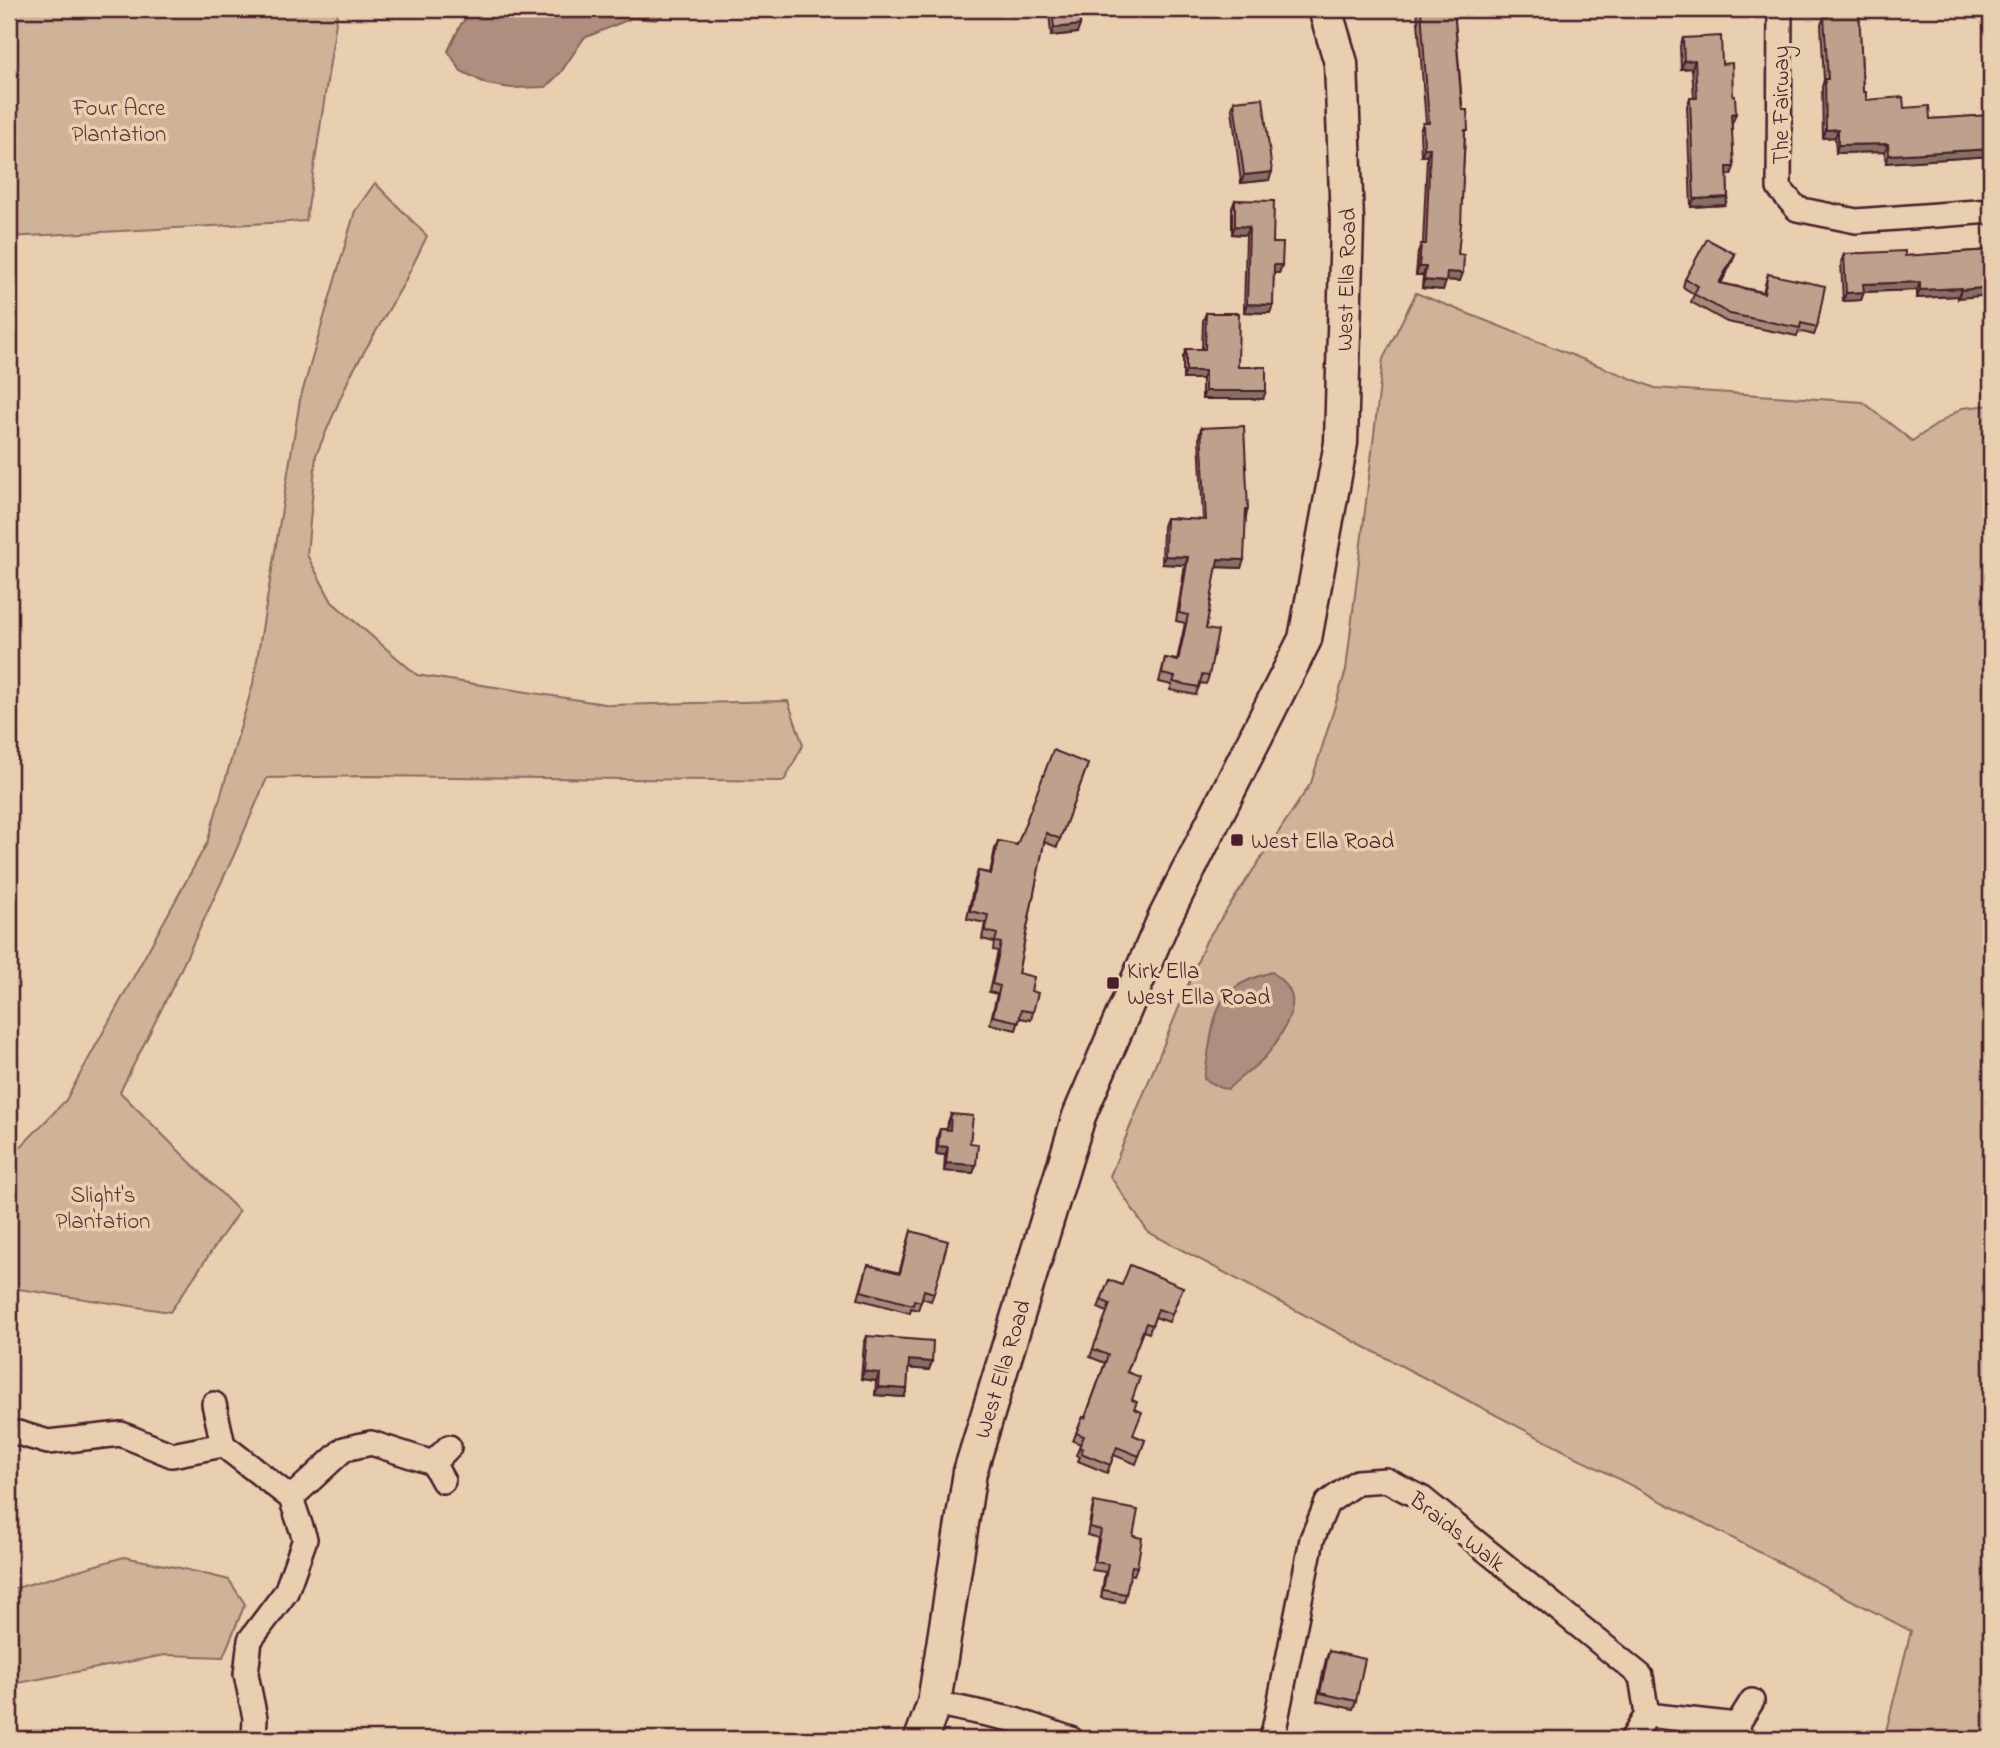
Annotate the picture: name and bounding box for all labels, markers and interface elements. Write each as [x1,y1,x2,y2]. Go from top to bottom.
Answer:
street label: The Fairway [1766,45,1801,165]
park label: Four Acre Plantation [72,93,166,152]
street label: West Ella Road [1329,207,1366,352]
place label: West Ella Road [1251,826,1394,859]
marker: West Ella Road [1229,832,1245,848]
place label: Kirk Ella West Ella Road [1127,956,1270,1015]
marker: Kirk Ella West Ella Road [1105,975,1121,991]
park label: Slight's Plantation [56,1180,150,1239]
street label: West Ella Road [967,1296,1041,1443]
street label: Braids Walk [1401,1484,1512,1582]

